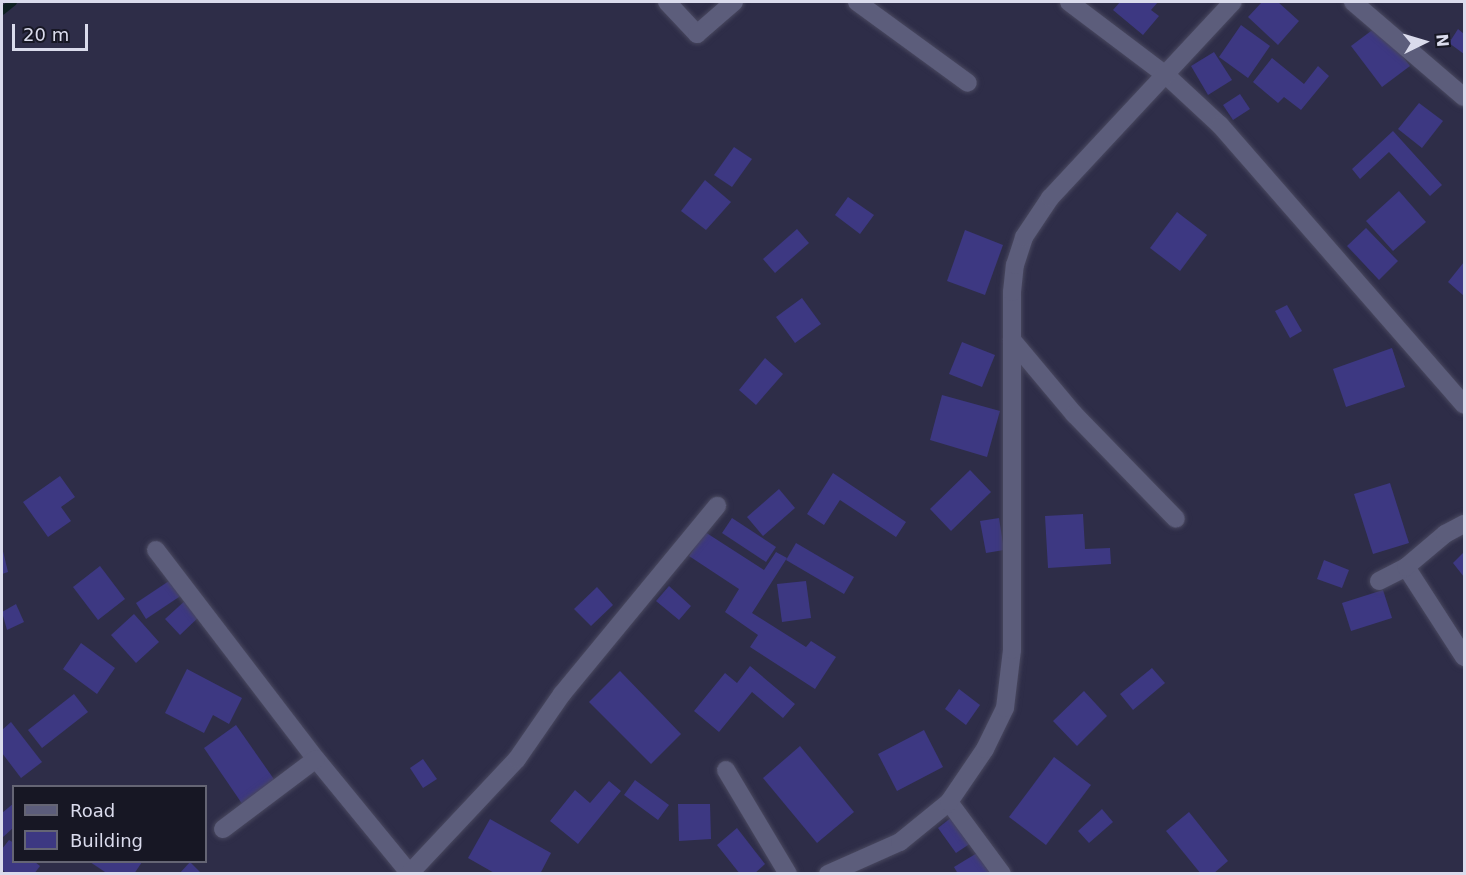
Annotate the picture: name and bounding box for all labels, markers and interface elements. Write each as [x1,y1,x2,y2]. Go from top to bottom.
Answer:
scale bar [15,12,92,50]
north arrow [1394,12,1454,72]
text: 20 m [23,24,69,45]
text: N [1432,33,1452,48]
legend [12,785,207,863]
text: Road [70,800,115,821]
text: Building [70,830,143,851]

